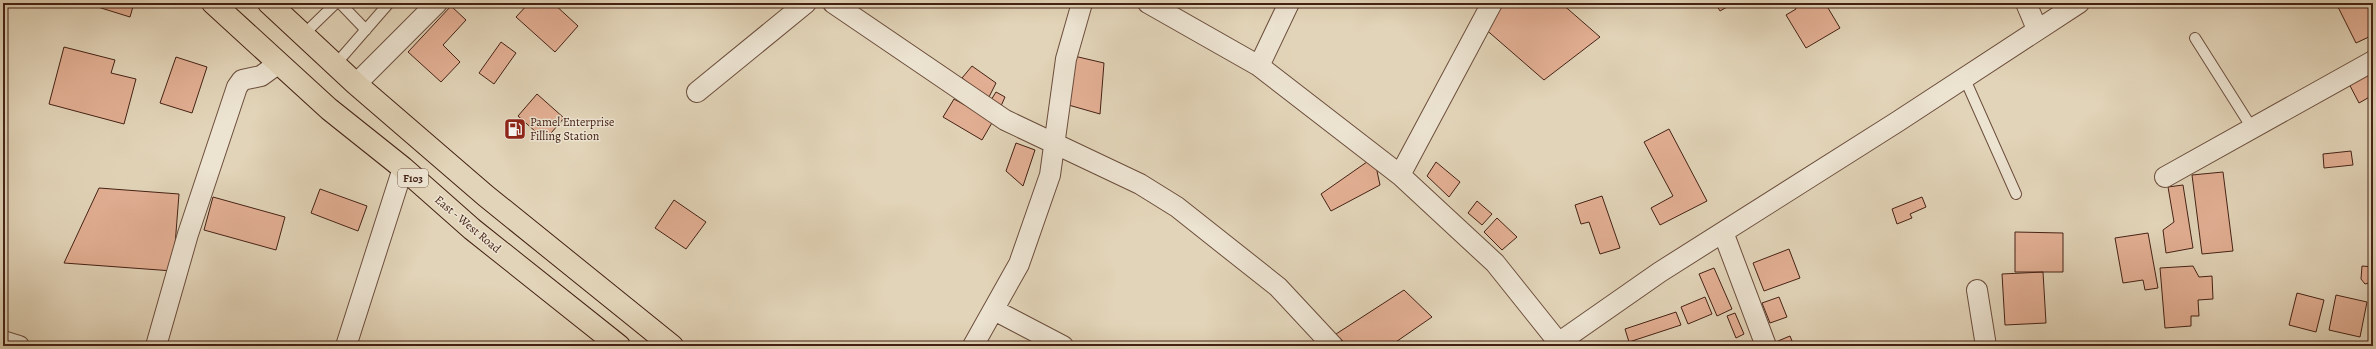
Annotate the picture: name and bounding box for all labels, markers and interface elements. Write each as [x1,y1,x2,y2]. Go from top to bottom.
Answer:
place label: Pamel Enterprise Filling Station [530,114,614,144]
fuel station icon: Pamel Enterprise Filling Station [502,116,528,142]
road number: F103 [398,169,428,187]
street label: East - West Road [431,192,505,257]

